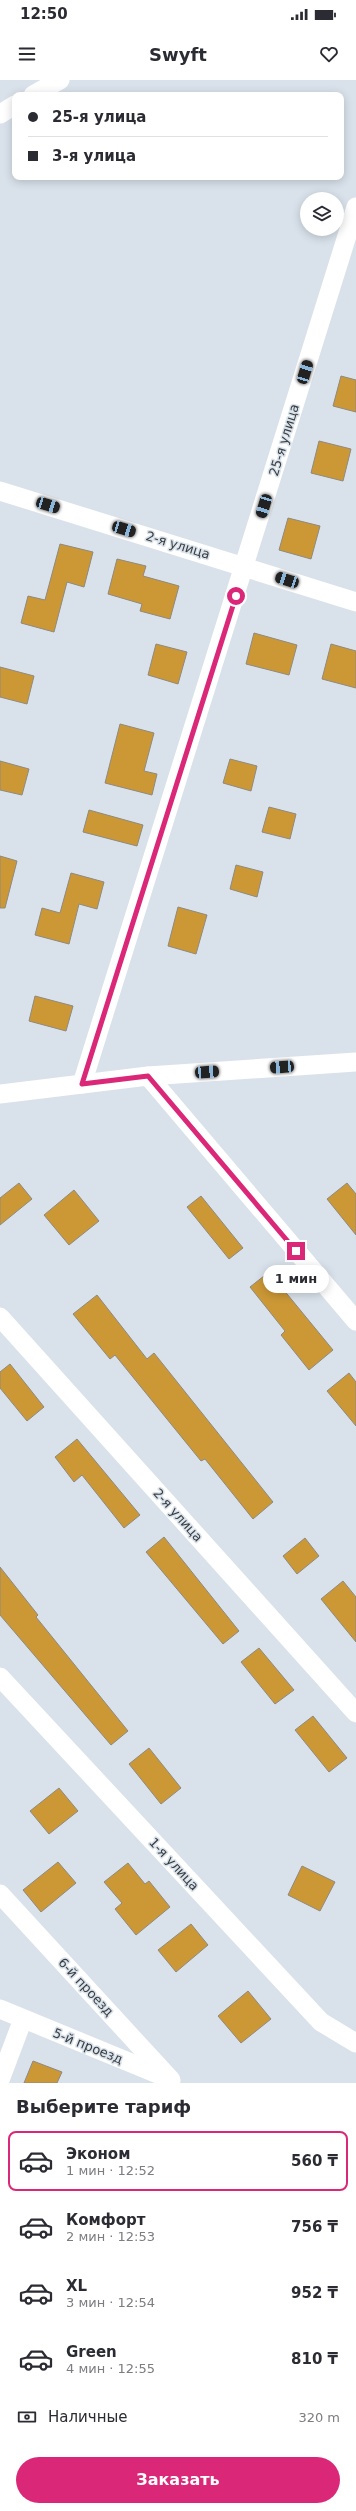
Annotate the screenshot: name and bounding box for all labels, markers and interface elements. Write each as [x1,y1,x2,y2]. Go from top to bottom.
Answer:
text: 12:50 [20,5,68,23]
icon: menu [16,43,38,65]
icon: heart [318,43,340,65]
text: Swyft [149,44,207,65]
text: 25-я улица [52,108,146,126]
text: 3-я улица [52,147,136,165]
map controls [300,192,344,236]
button: layers [300,192,344,236]
car [296,359,314,385]
street label: 25-я улица [266,402,302,478]
car [255,493,273,519]
car [35,496,61,514]
car [111,520,137,538]
street label: 2-я улица [144,528,212,562]
car [274,571,300,589]
route start [227,587,245,605]
car [270,1060,294,1074]
car [195,1065,219,1079]
route end [287,1242,305,1260]
callout: 1 мин [263,1265,329,1293]
text: 1 мин [275,1271,317,1286]
street label: 2-я улица [150,1485,206,1545]
street label: 1-я улица [146,1835,202,1893]
street label: 6-й проезд [55,1955,117,2019]
street label: 5-й проезд [51,2025,125,2067]
text: Выберите тариф [16,2096,191,2117]
icon: car [18,2143,54,2179]
text: Эконом [66,2145,130,2163]
text: 560 ₸ [291,2152,338,2170]
text: 1 мин · 12:52 [66,2163,155,2178]
icon: car [18,2209,54,2245]
text: Комфорт [66,2211,145,2229]
text: 756 ₸ [291,2218,338,2236]
text: 2 мин · 12:53 [66,2229,155,2244]
icon: car [18,2275,54,2311]
text: XL [66,2277,87,2295]
text: 952 ₸ [291,2284,338,2302]
text: 3 мин · 12:54 [66,2295,155,2310]
icon: car [18,2341,54,2377]
text: Green [66,2343,117,2361]
text: 810 ₸ [291,2350,338,2368]
text: 4 мин · 12:55 [66,2361,155,2376]
icon: cash [16,2406,38,2428]
text: Наличные [48,2408,128,2426]
text: 320 m [298,2410,340,2425]
button: Заказать [16,2457,340,2503]

